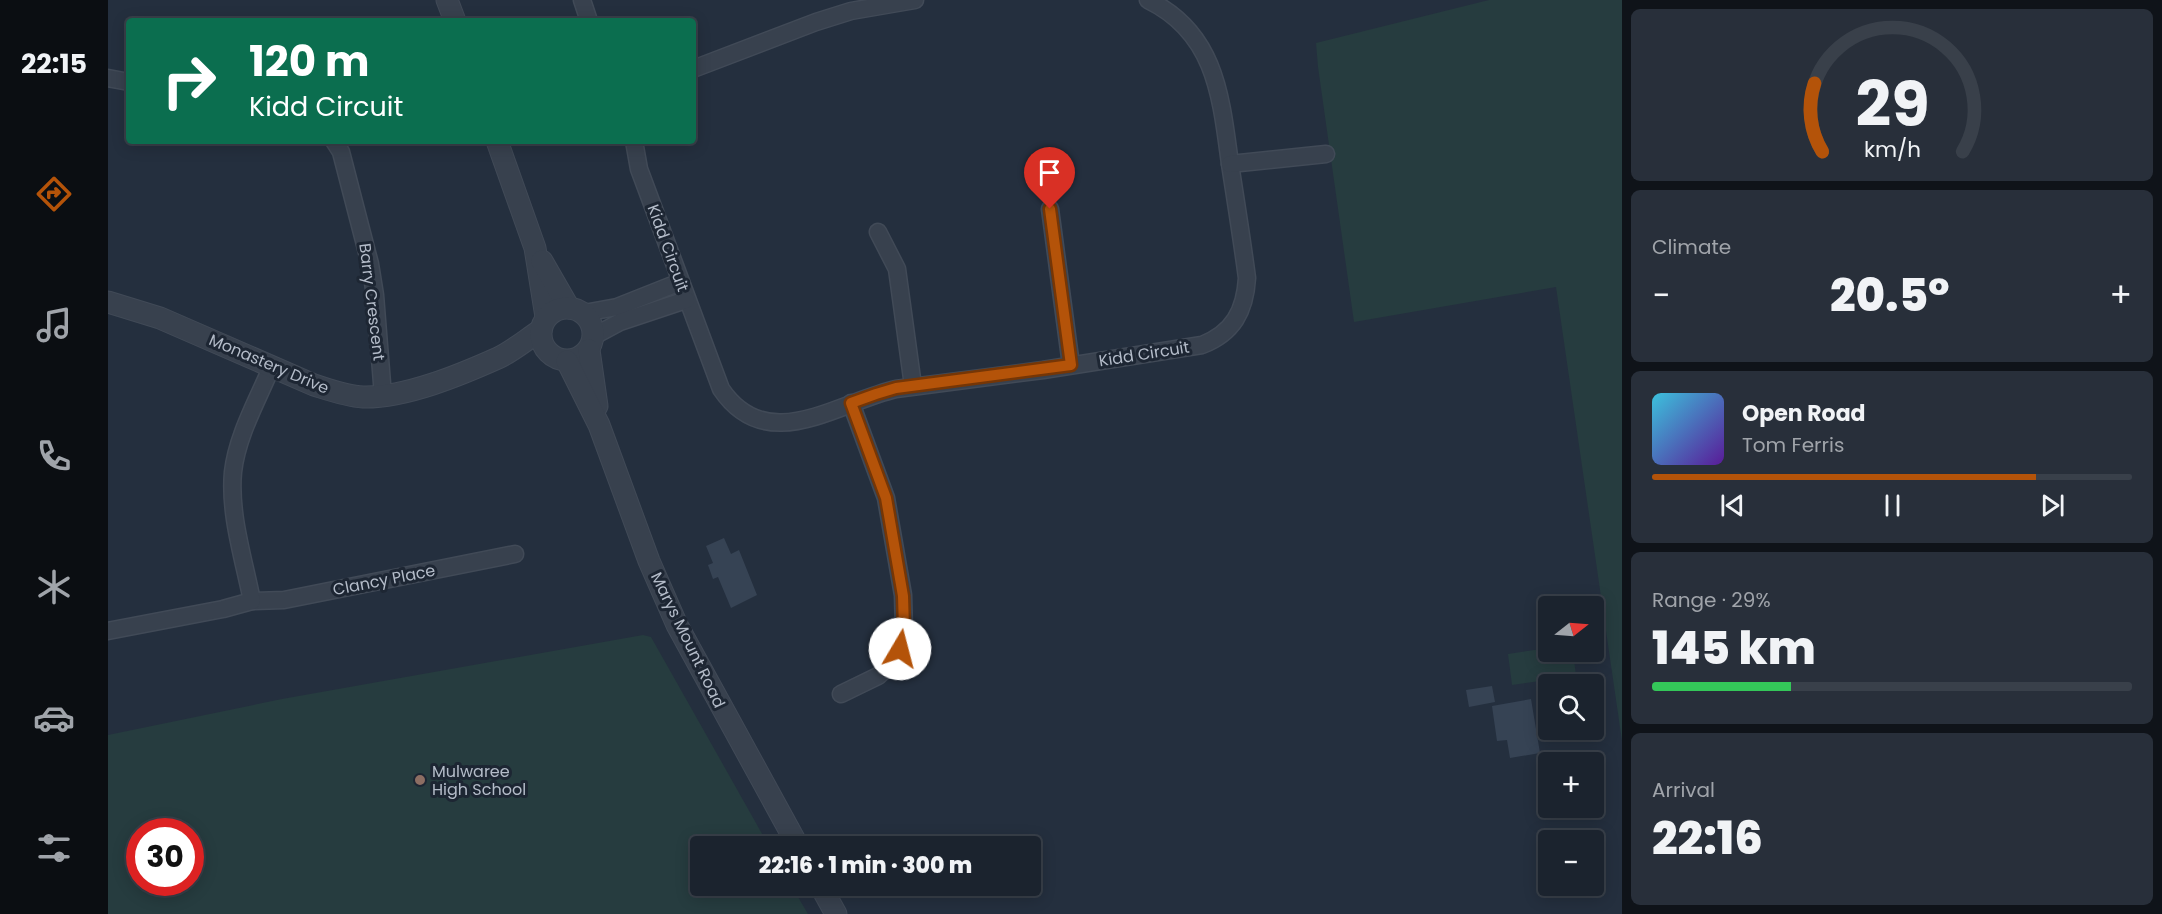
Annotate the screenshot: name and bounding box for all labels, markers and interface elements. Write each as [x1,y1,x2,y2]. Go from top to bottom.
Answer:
text: 120 m [249,32,370,91]
icon: right [150,42,228,120]
text: 22:15 [21,45,87,82]
text: 29 [1855,60,1929,148]
text: Kidd Circuit [249,88,403,125]
text: km/h [1863,134,1921,165]
pin [1024,147,1075,209]
icon: arrive [1033,156,1066,189]
icon: directions [33,173,75,215]
street label: Kidd Circuit [642,201,694,295]
text: Climate [1652,233,1731,261]
street label: Barry Crescent [353,242,391,362]
text: 20.5° [1830,264,1950,327]
text: − [1652,272,1670,319]
text: + [2109,272,2132,319]
icon: music [33,304,75,346]
street label: Monastery Drive [205,328,333,400]
street label: Kidd Circuit [1097,335,1191,373]
text: Open Road [1742,398,1866,429]
text: Tom Ferris [1742,431,1844,459]
icon: phone [33,435,75,477]
icon: previous [1716,489,1749,522]
icon: pause [1876,489,1909,522]
icon: next [2036,489,2069,522]
street label: Clancy Place [331,559,437,601]
icon: climate [33,566,75,608]
street label: Marys Mount Road [645,568,731,712]
text: Range · 29% [1652,586,1771,614]
north arrow [1538,596,1604,662]
map controls [1538,596,1604,896]
position arrow [868,617,932,681]
text: 145 km [1652,617,1816,680]
button: search [1538,674,1604,740]
icon: car [33,697,75,739]
button: + [1538,752,1604,818]
place label: Mulwaree High School [432,760,526,801]
marker: Mulwaree High School [413,773,427,787]
text: Arrival [1652,776,1715,804]
text: 22:16 [1652,807,1763,870]
speed limit sign: 30 [126,818,204,896]
icon: filters [33,827,75,869]
button: − [1538,830,1604,896]
text: 22:16 · 1 min · 300 m [759,850,972,881]

